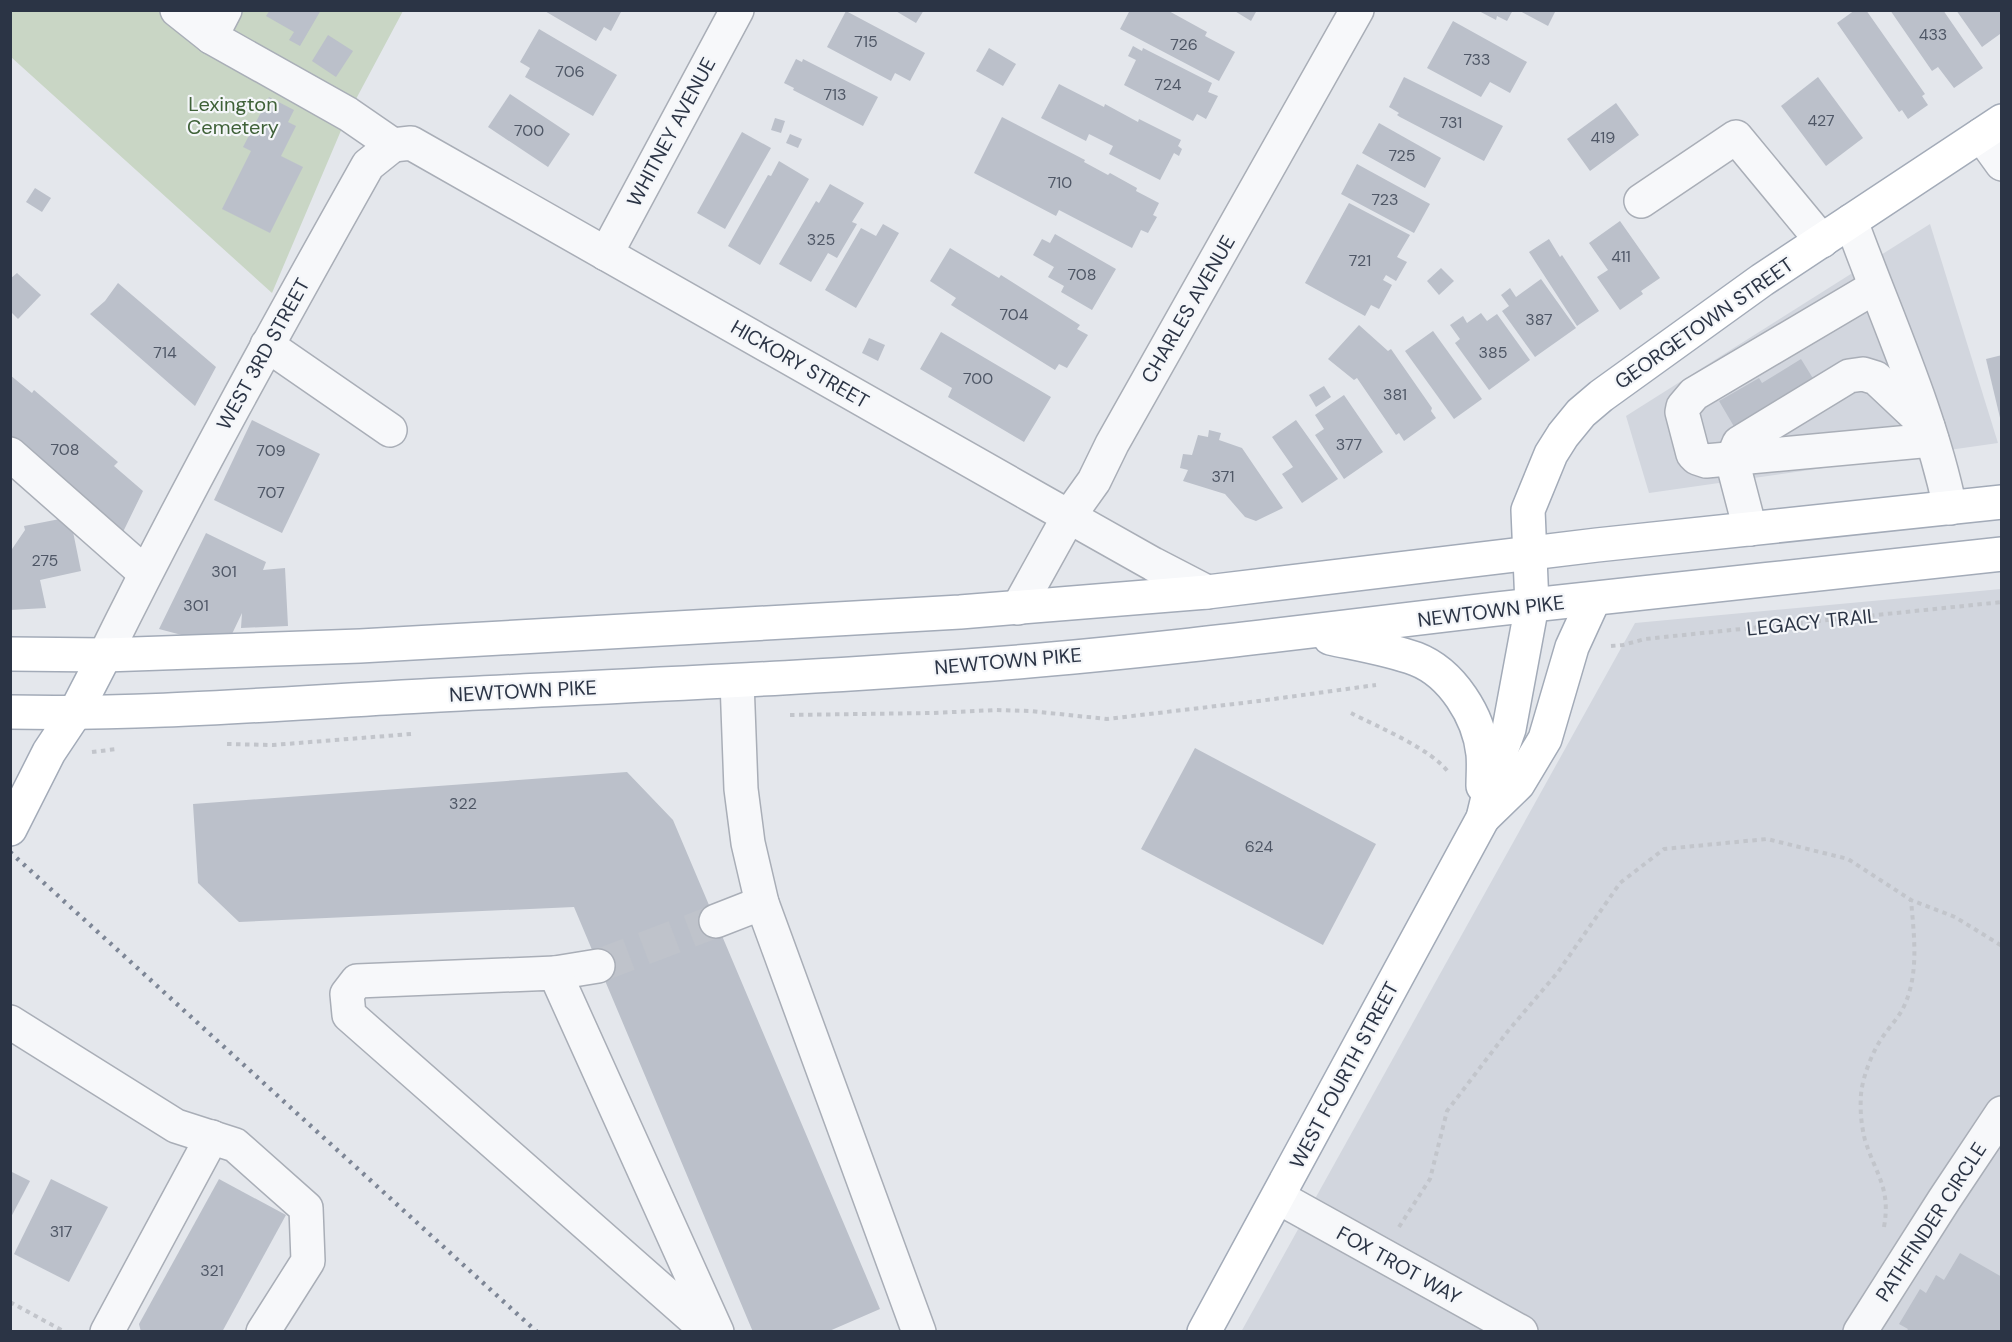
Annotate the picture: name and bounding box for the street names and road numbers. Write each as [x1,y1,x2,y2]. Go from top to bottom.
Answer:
street label: WHITNEY AVENUE [621,53,721,211]
street label: CHARLES AVENUE [1135,231,1241,387]
street label: GEORGETOWN STREET [1610,251,1798,395]
street label: WEST 3RD STREET [211,274,315,434]
street label: HICKORY STREET [726,314,874,414]
street label: NEWTOWN PIKE [1416,589,1566,633]
street label: LEGACY TRAIL [1745,602,1879,642]
street label: NEWTOWN PIKE [933,642,1083,680]
street label: NEWTOWN PIKE [449,674,597,708]
street label: WEST FOURTH STREET [1284,977,1404,1173]
street label: PATHFINDER CIRCLE [1870,1137,1992,1307]
street label: FOX TROT WAY [1332,1220,1466,1310]

